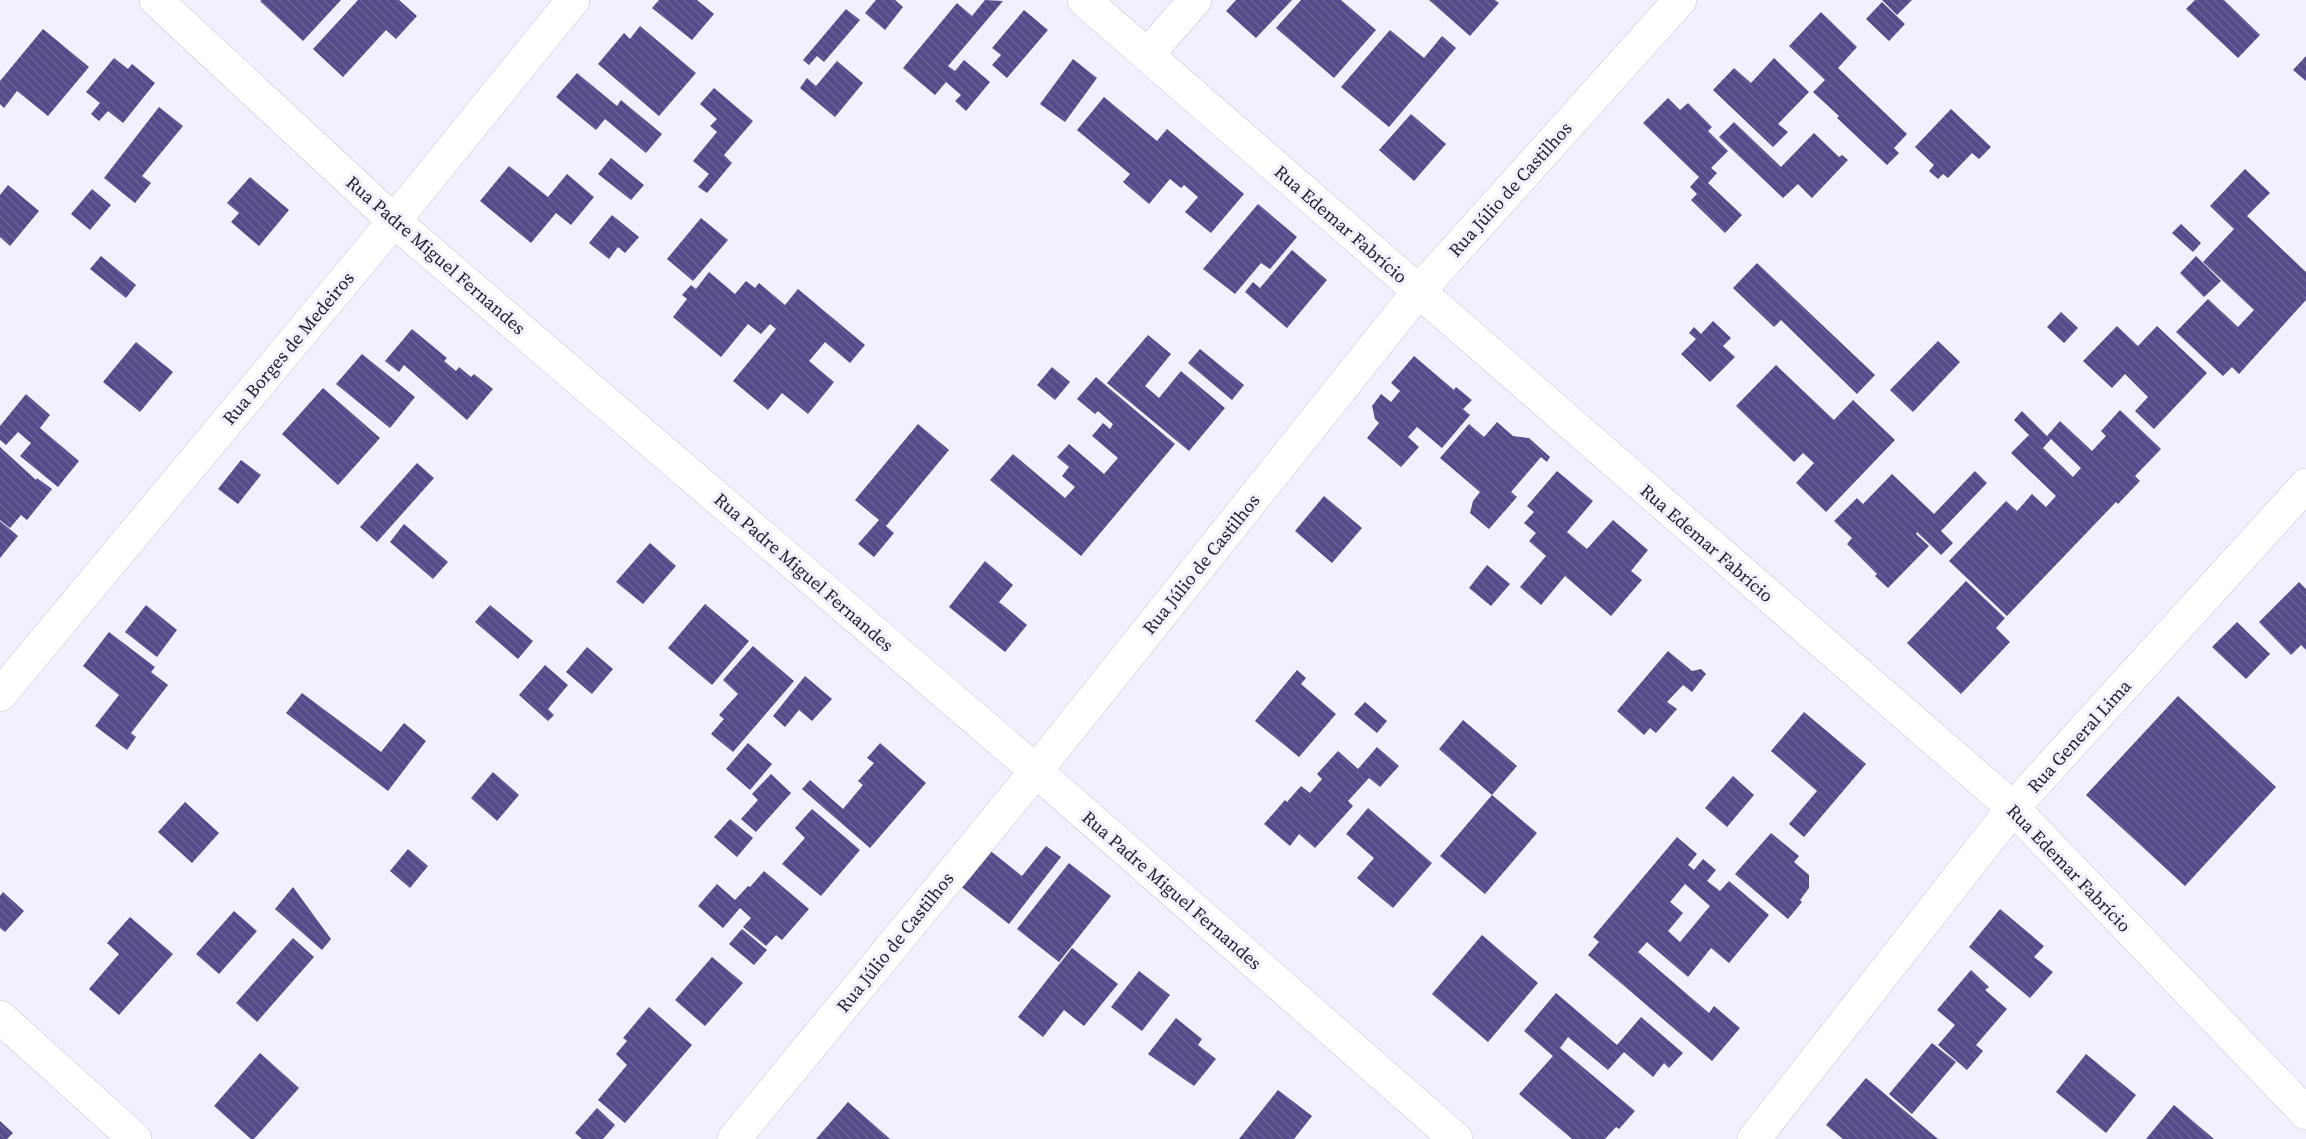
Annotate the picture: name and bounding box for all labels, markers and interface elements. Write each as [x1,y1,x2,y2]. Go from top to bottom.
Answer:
street label: Rua Júlio de Castilhos [1443,116,1578,262]
street label: Rua Edemar Fabrício [1269,159,1413,289]
street label: Rua Padre Miguel Fernandes [341,170,531,340]
street label: Rua Borges de Medeiros [216,266,360,430]
street label: Rua Edemar Fabrício [1635,478,1779,608]
street label: Rua Padre Miguel Fernandes [709,487,899,657]
street label: Rua Júlio de Castilhos [1137,488,1266,639]
street label: Rua General Lima [2021,673,2137,798]
street label: Rua Edemar Fabrício [2001,799,2137,938]
street label: Rua Padre Miguel Fernandes [1077,805,1267,975]
street label: Rua Júlio de Castilhos [831,866,960,1017]

